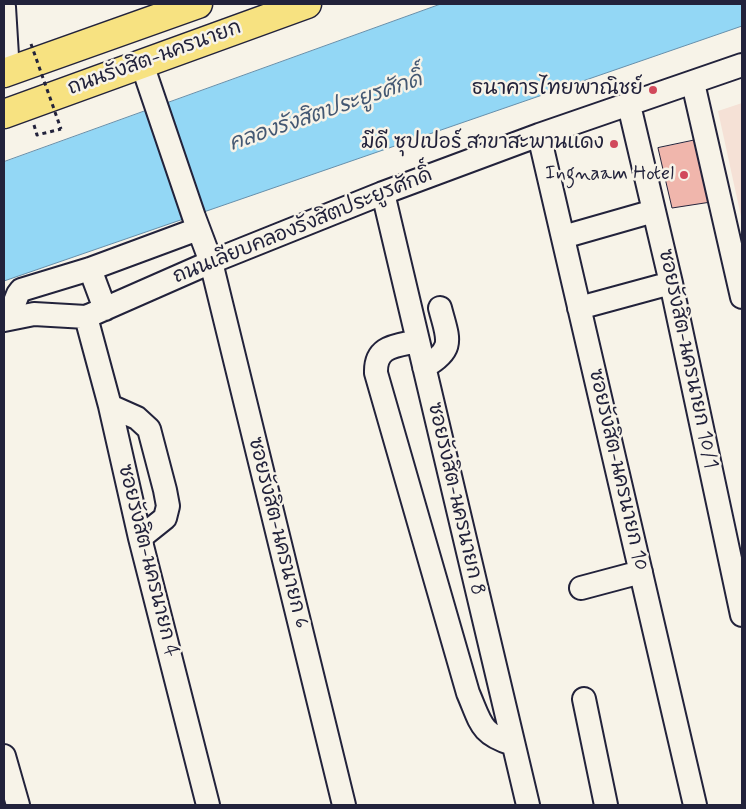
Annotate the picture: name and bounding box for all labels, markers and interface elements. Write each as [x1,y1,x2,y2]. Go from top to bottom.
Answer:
street label: ถนนรังสิต-นครนายก [65,16,245,102]
water label: คลองรังสิตประยูรศักดิ์ [226,68,426,158]
place label: ธนาคารไทยพาณิชย์ [472,78,643,102]
marker: ธนาคารไทยพาณิชย์ [647,84,659,96]
place label: มีดี ซุปเปอร์ สาขาสะพานแดง [361,132,604,156]
marker: มีดี ซุปเปอร์ สาขาสะพานแดง [608,138,620,150]
place label: Ingnaam Hotel [545,163,674,187]
street label: ถนนเลียบคลองรังสิตประยูรศักดิ์ [170,164,436,290]
marker: Ingnaam Hotel [678,169,690,181]
street label: ซอยรังสิต-นครนายก 10/1 [652,247,722,471]
street label: ซอยรังสิต-นครนายก 10 [582,367,652,573]
street label: ซอยรังสิต-นครนายก 8 [421,400,489,598]
street label: ซอยรังสิต-นครนายก 6 [242,435,312,631]
street label: ซอยรังสิต-นครนายก 4 [111,462,183,660]

